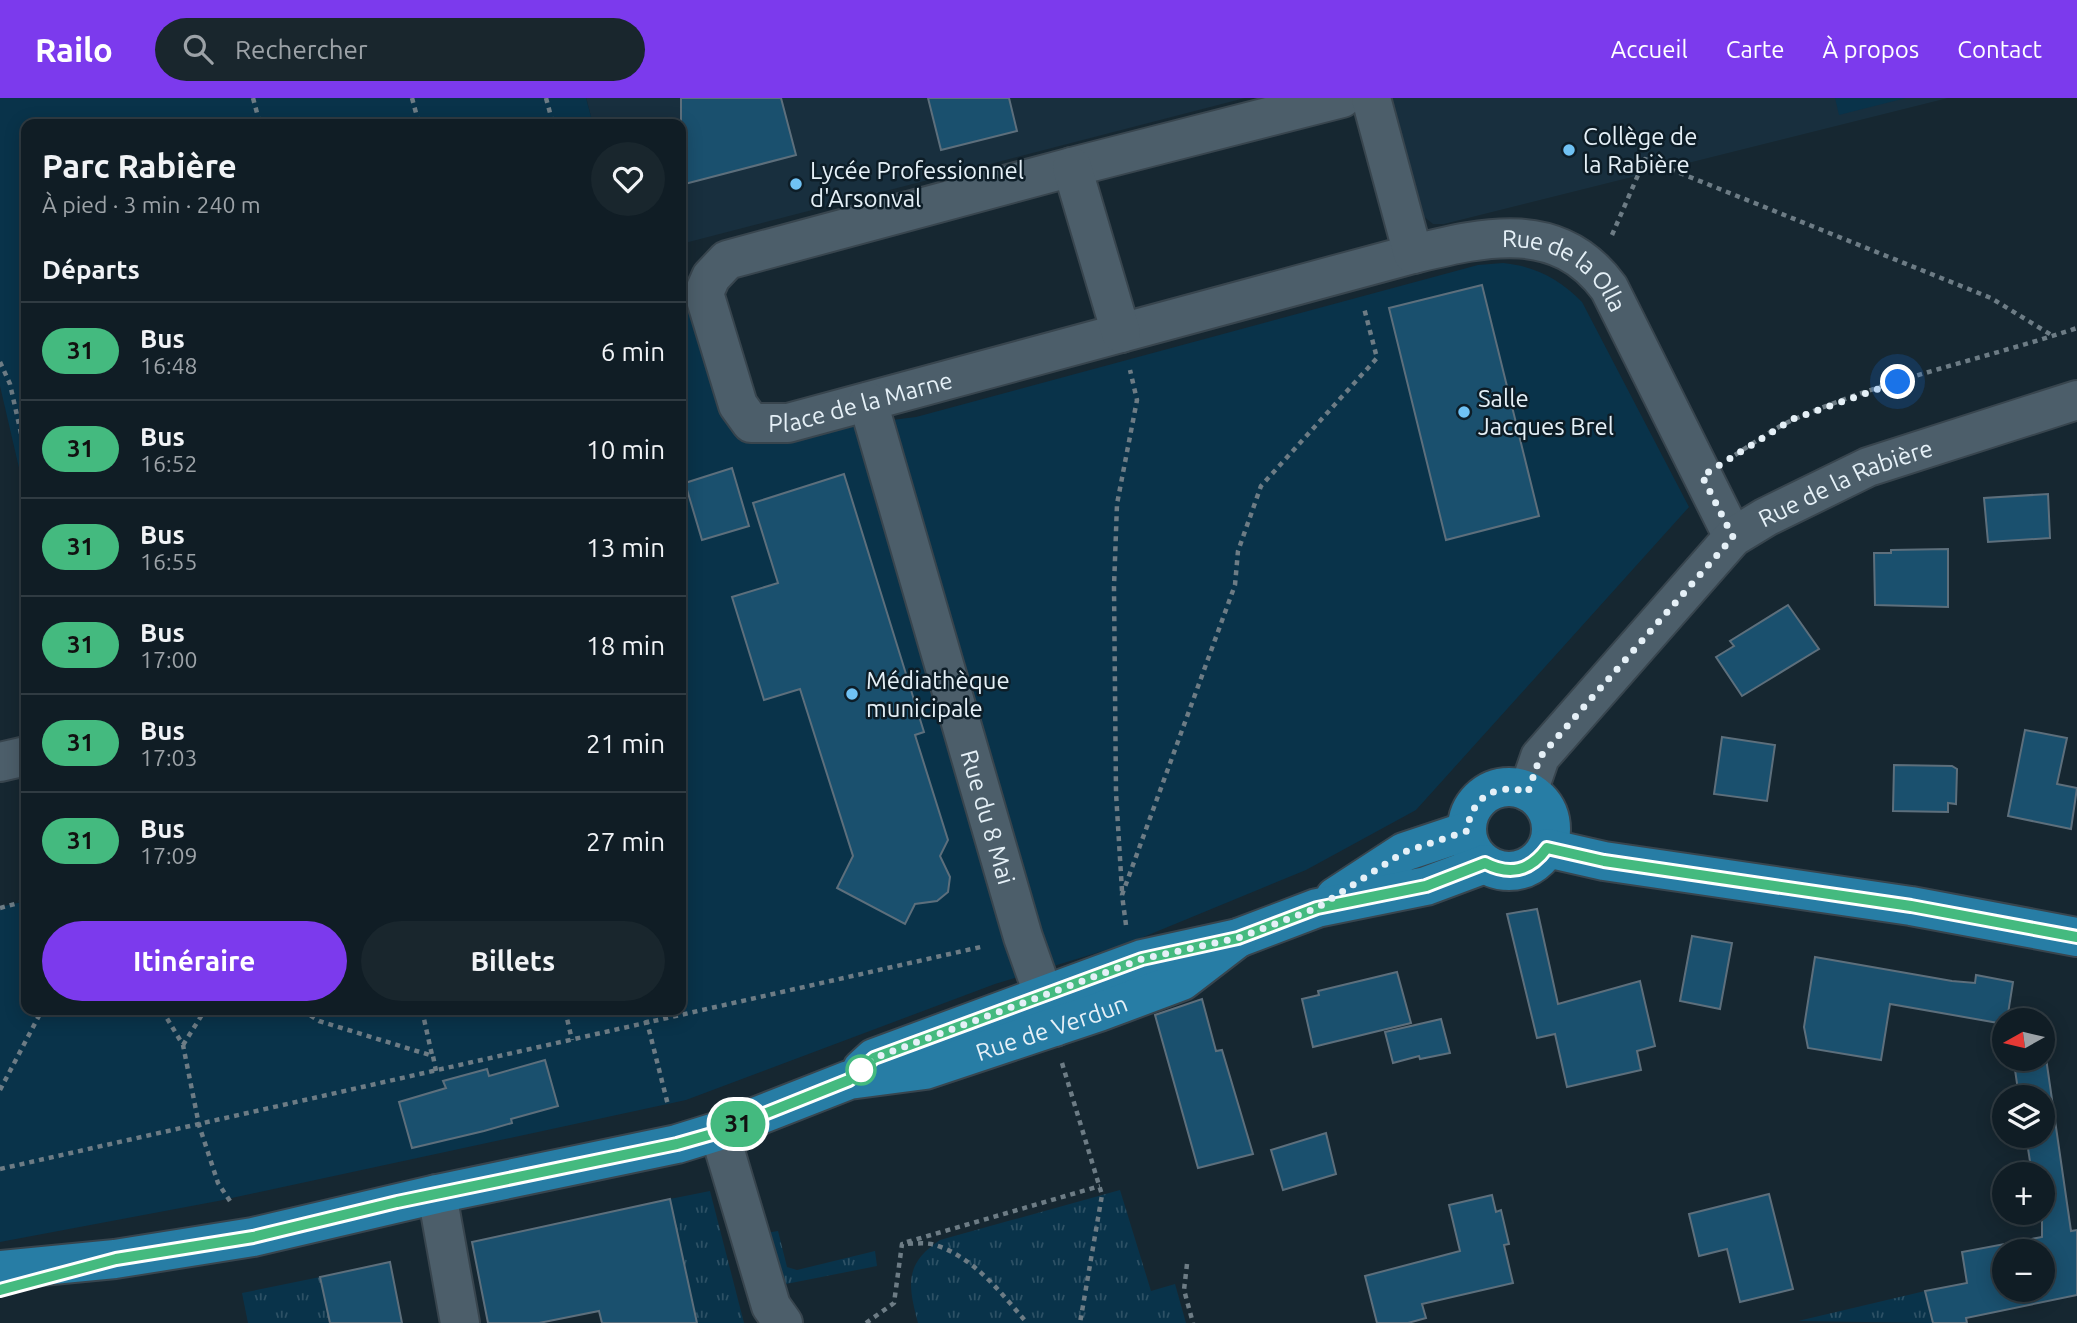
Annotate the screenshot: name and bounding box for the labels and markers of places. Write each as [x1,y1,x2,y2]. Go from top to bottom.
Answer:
place label: Collège de la Rabière [1583,123,1697,178]
marker: Collège de la Rabière [1561,142,1577,158]
place label: Lycée Professionnel d'Arsonval [810,157,1024,212]
marker: Lycée Professionnel d'Arsonval [788,176,804,192]
place label: Salle Jacques Brel [1478,385,1614,440]
marker: Salle Jacques Brel [1456,404,1472,420]
place label: Médiathèque municipale [866,667,1010,722]
marker: Médiathèque municipale [844,686,860,702]
unlabelled marker [846,1055,876,1085]

